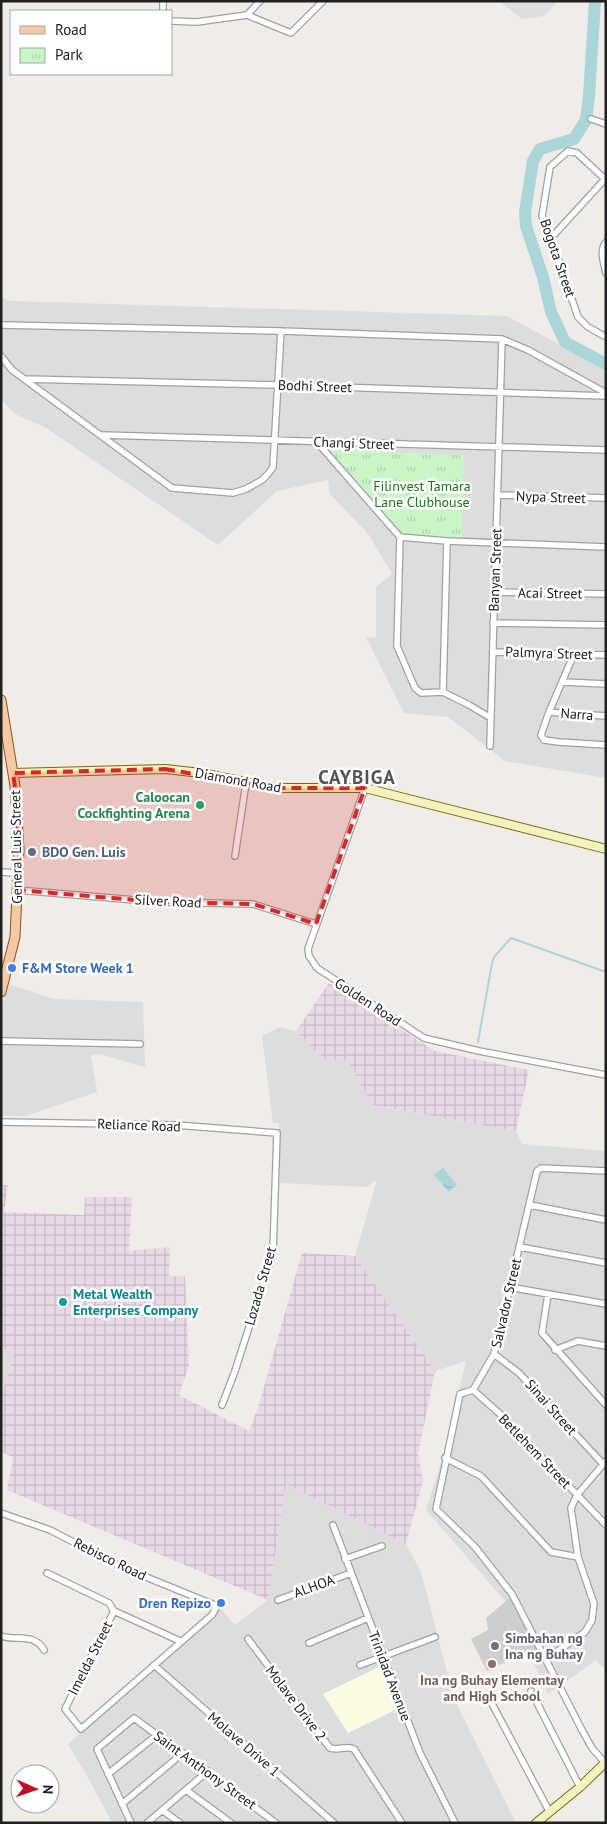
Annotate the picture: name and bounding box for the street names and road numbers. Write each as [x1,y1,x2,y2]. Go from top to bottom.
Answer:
street label: Bogota Street [536,216,580,300]
street label: Bodhi Street [278,376,353,396]
street label: Changi Street [313,433,395,453]
street label: Nypa Street [516,487,587,507]
street label: Banyan Street [485,528,505,612]
street label: Acai Street [518,583,583,603]
street label: Palmyra Street [505,642,593,664]
street label: Narra [560,704,594,724]
street label: Diamond Road [193,764,283,796]
street label: General Luis Street [6,790,26,904]
street label: Silver Road [134,890,202,912]
street label: Golden Road [331,974,405,1030]
street label: Reliance Road [97,1115,181,1135]
street label: Lozada Street [240,1244,280,1327]
street label: Salvador Street [487,1256,525,1350]
street label: Sinai Street [521,1375,581,1439]
street label: Betlehem Street [495,1410,575,1492]
street label: Rebisco Road [71,1534,149,1584]
street label: ALHOA [291,1570,338,1602]
street label: Imelda Street [64,1618,116,1698]
street label: Trinidad Avenue [365,1628,415,1724]
street label: Molave Drive 2 [262,1662,330,1744]
street label: Molave Drive 1 [204,1708,284,1780]
street label: Saint Anthony Street [150,1727,260,1814]

